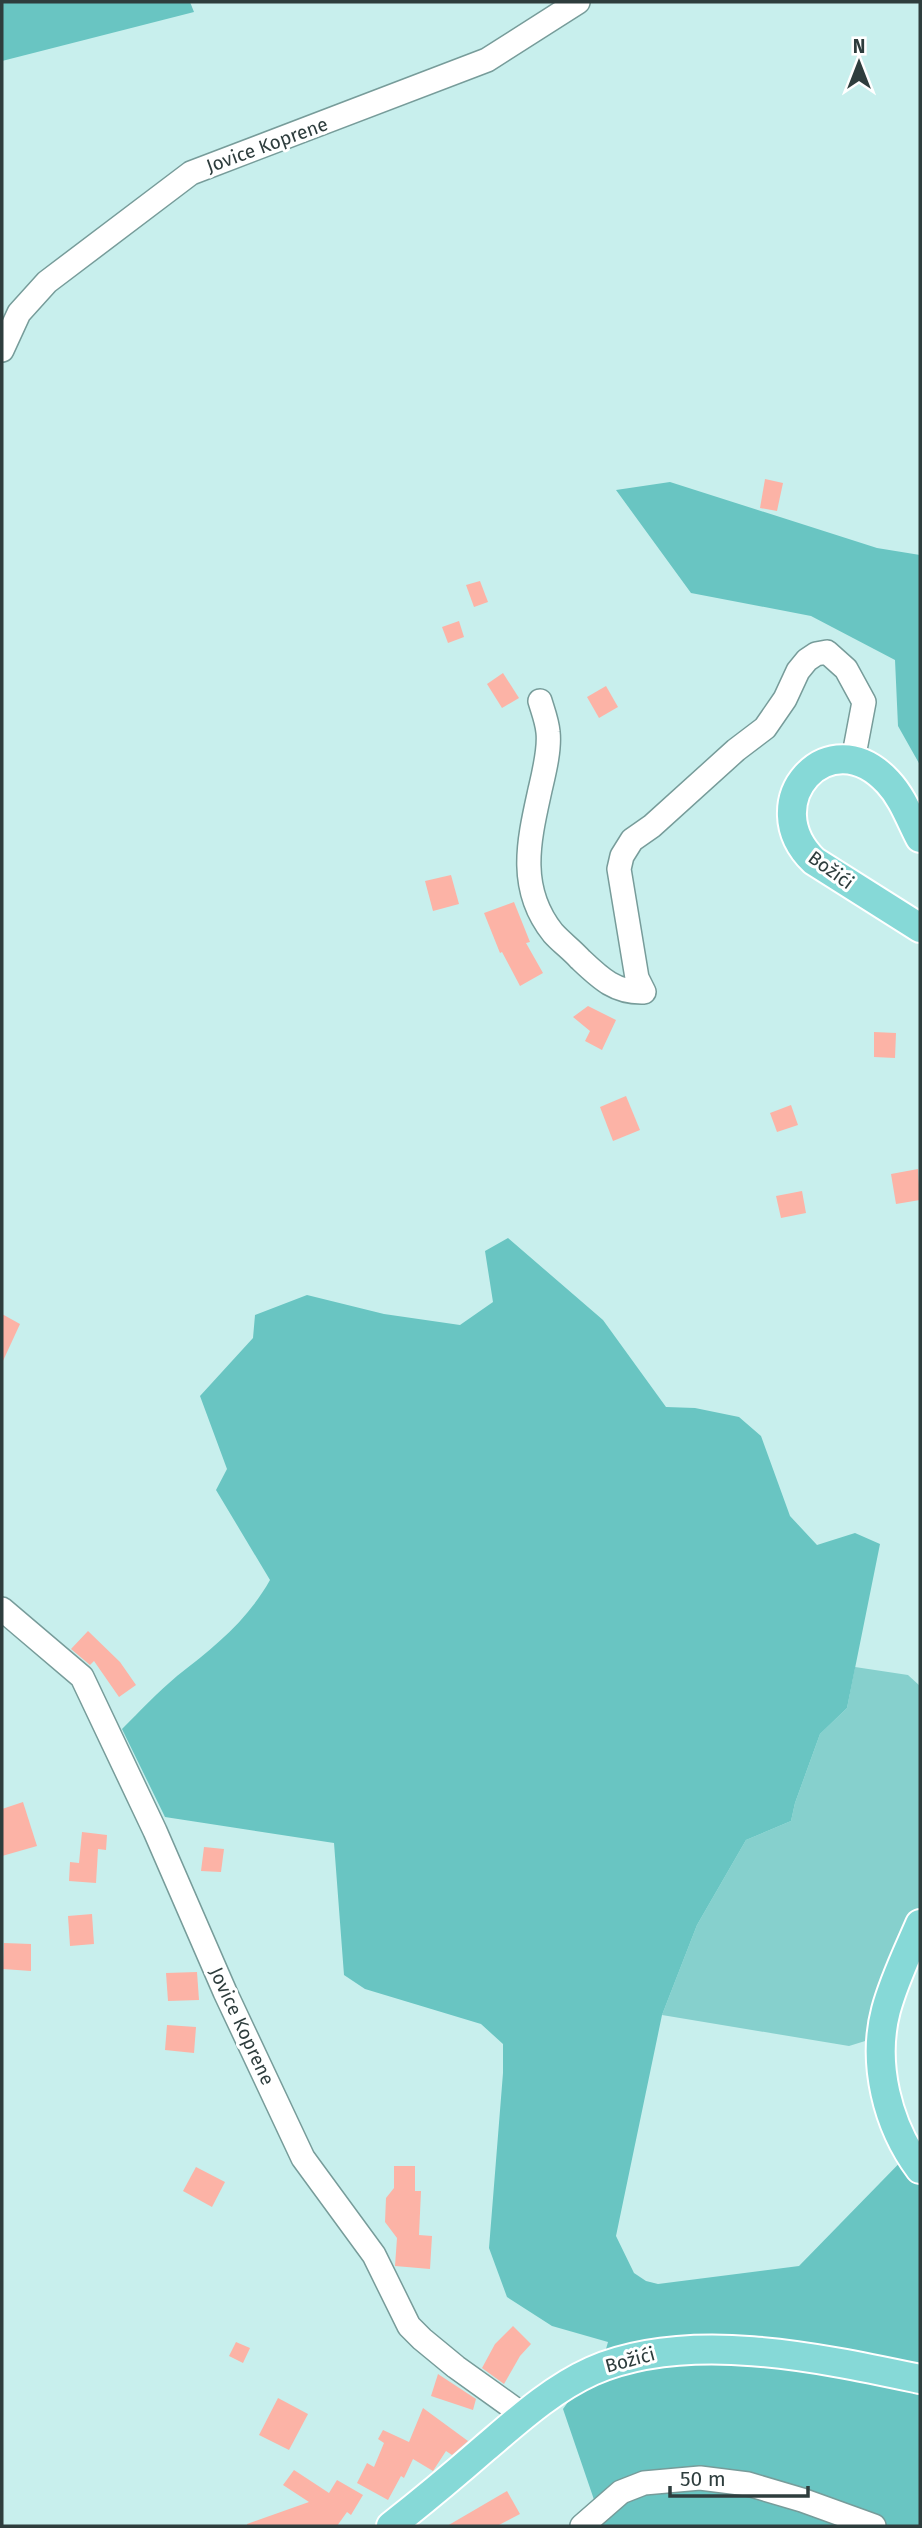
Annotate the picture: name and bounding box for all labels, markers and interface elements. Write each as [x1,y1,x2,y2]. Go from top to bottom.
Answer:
north arrow [824,28,894,98]
text: N [853,35,865,58]
street label: Jovice Koprene [203,112,331,178]
street label: Božići [804,846,858,894]
street label: Jovice Koprene [205,1963,279,2089]
street label: Božići [603,2342,657,2378]
scale bar [670,2454,808,2498]
text: 50 m [680,2466,726,2492]

